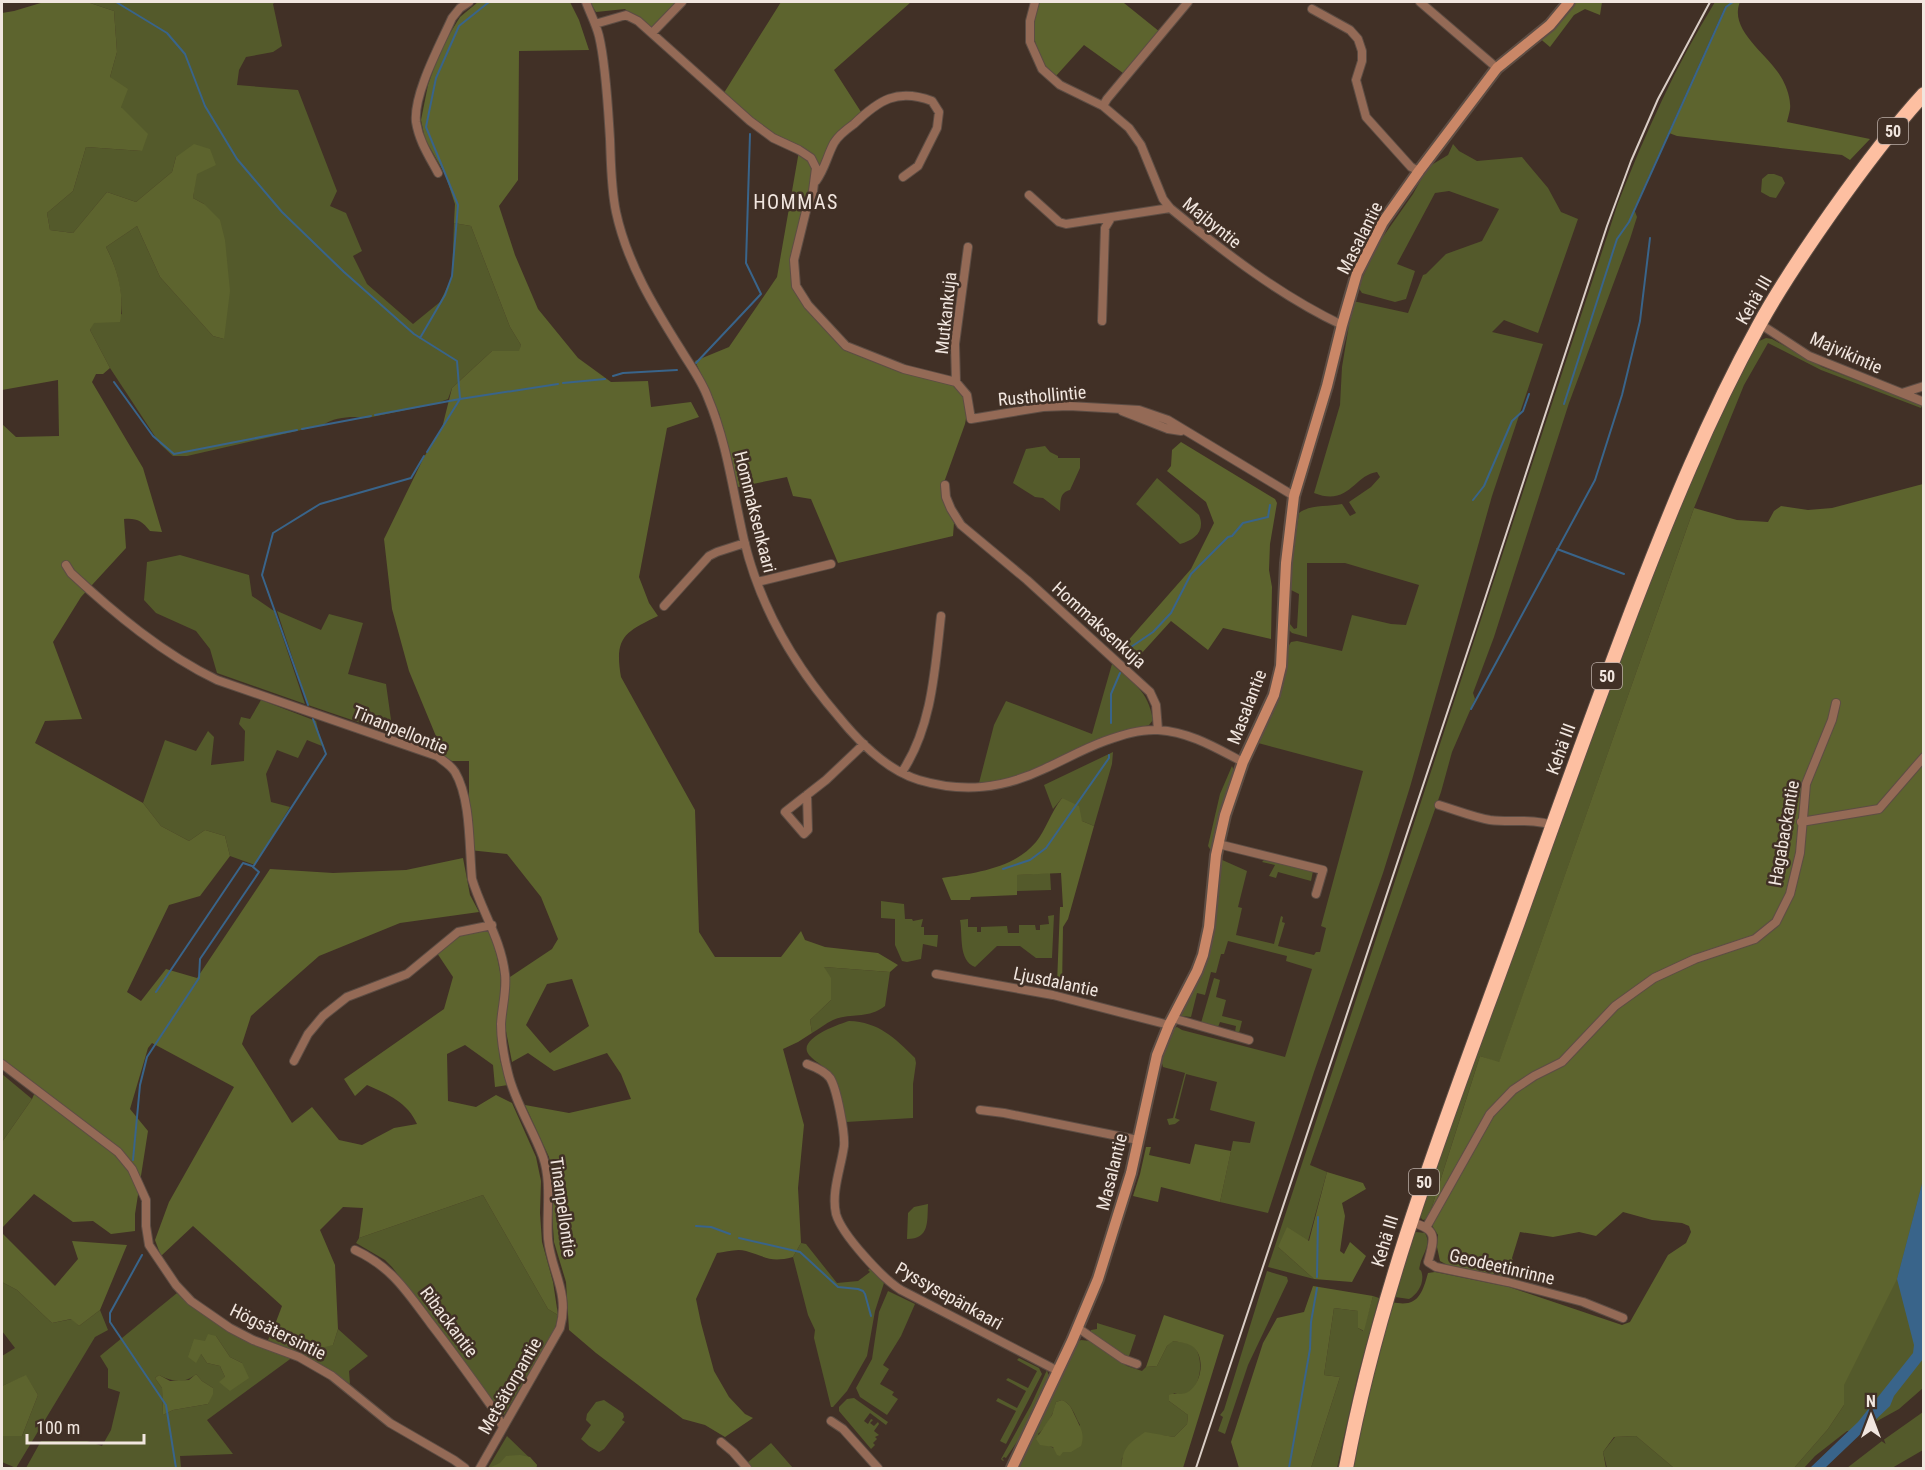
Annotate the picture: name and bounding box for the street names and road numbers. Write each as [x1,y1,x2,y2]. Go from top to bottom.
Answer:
road number: 50 [1878,118,1908,144]
street label: Majbyntie [1179,193,1246,253]
street label: Masalantie [1332,198,1387,277]
street label: Mutkankuja [931,271,960,355]
street label: Kehä III [1731,272,1776,328]
street label: Majvikintie [1807,327,1886,378]
street label: Rusthollintie [997,381,1087,410]
street label: Hommaksenkaari [730,449,781,575]
street label: Hommaksenkuja [1048,577,1151,672]
road number: 50 [1592,663,1622,689]
street label: Masalantie [1223,666,1270,747]
street label: Tinanpellontie [350,701,451,758]
street label: Kehä III [1542,720,1579,777]
street label: Hagabackantie [1764,779,1803,887]
street label: Ljusdalantie [1012,962,1101,1001]
street label: Masalantie [1092,1131,1131,1212]
street label: Tinanpellontie [546,1156,581,1258]
road number: 50 [1409,1169,1439,1195]
street label: Kehä III [1367,1212,1402,1269]
street label: Geodeetinrinne [1447,1244,1557,1289]
street label: Pyssysepänkaari [892,1257,1007,1334]
street label: Ribackantie [416,1282,483,1361]
street label: Högsätersintie [227,1299,330,1364]
street label: Metsätorpantie [473,1334,546,1438]

